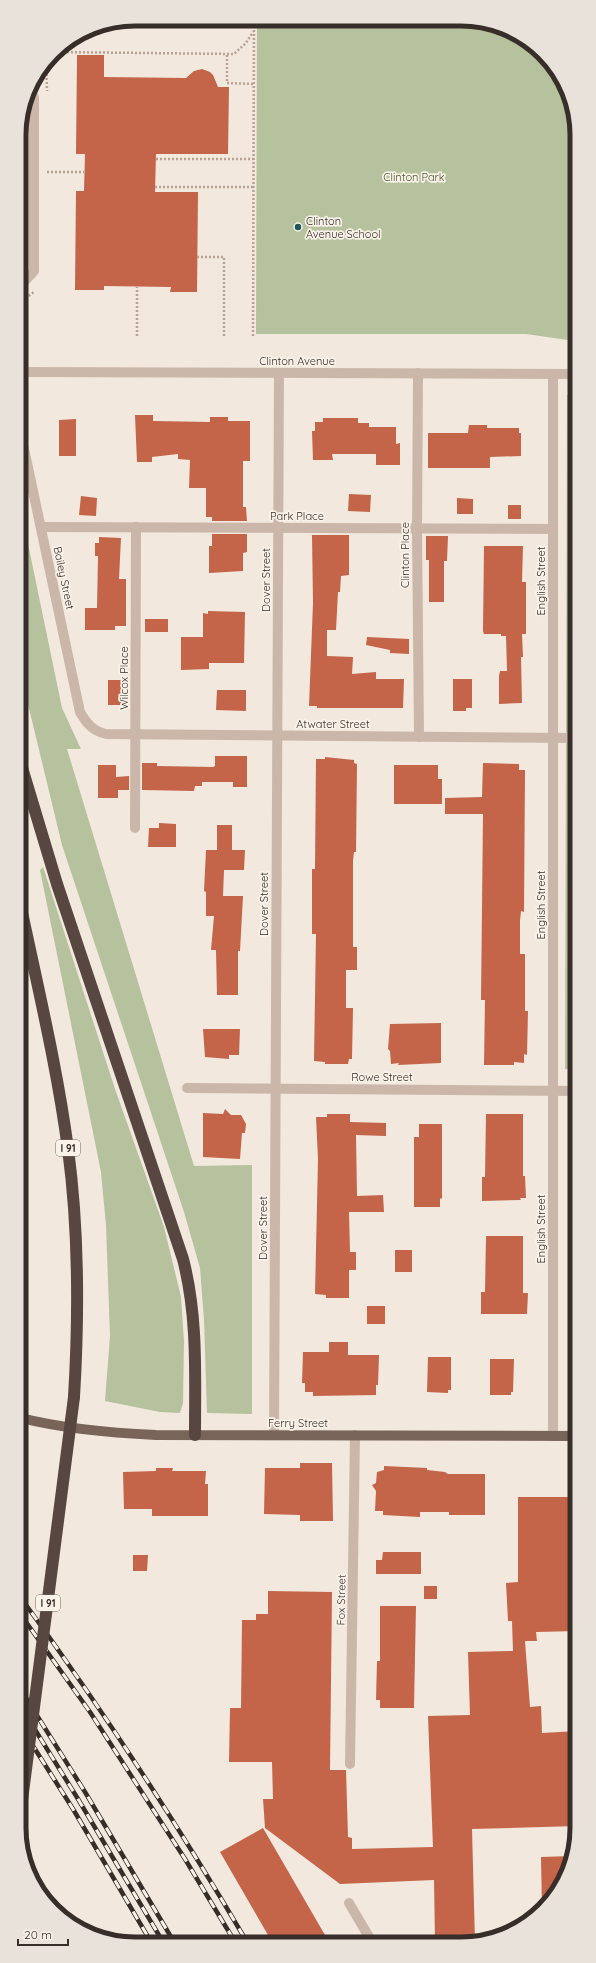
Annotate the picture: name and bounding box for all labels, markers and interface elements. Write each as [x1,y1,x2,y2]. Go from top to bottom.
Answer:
park label: Clinton Park [383,170,445,184]
place label: Clinton Avenue School [306,214,381,241]
marker: Clinton Avenue School [293,222,303,232]
street label: Clinton Avenue [259,354,335,368]
street label: Park Place [270,509,324,523]
street label: Clinton Place [398,522,412,588]
street label: Bailey Street [50,545,78,611]
street label: English Street [534,546,548,615]
street label: Dover Street [259,548,273,612]
street label: Wilcox Place [117,646,131,710]
street label: Atwater Street [296,717,370,731]
street label: English Street [534,870,548,939]
street label: Dover Street [257,872,271,936]
street label: Rowe Street [351,1070,413,1084]
road number: I 91 [56,1140,80,1156]
street label: English Street [534,1194,548,1263]
street label: Dover Street [256,1196,270,1260]
street label: Ferry Street [268,1416,328,1430]
street label: Fox Street [334,1574,348,1626]
road number: I 91 [36,1595,60,1611]
scale bar [18,1921,68,1947]
text: 20 m [24,1927,52,1942]

